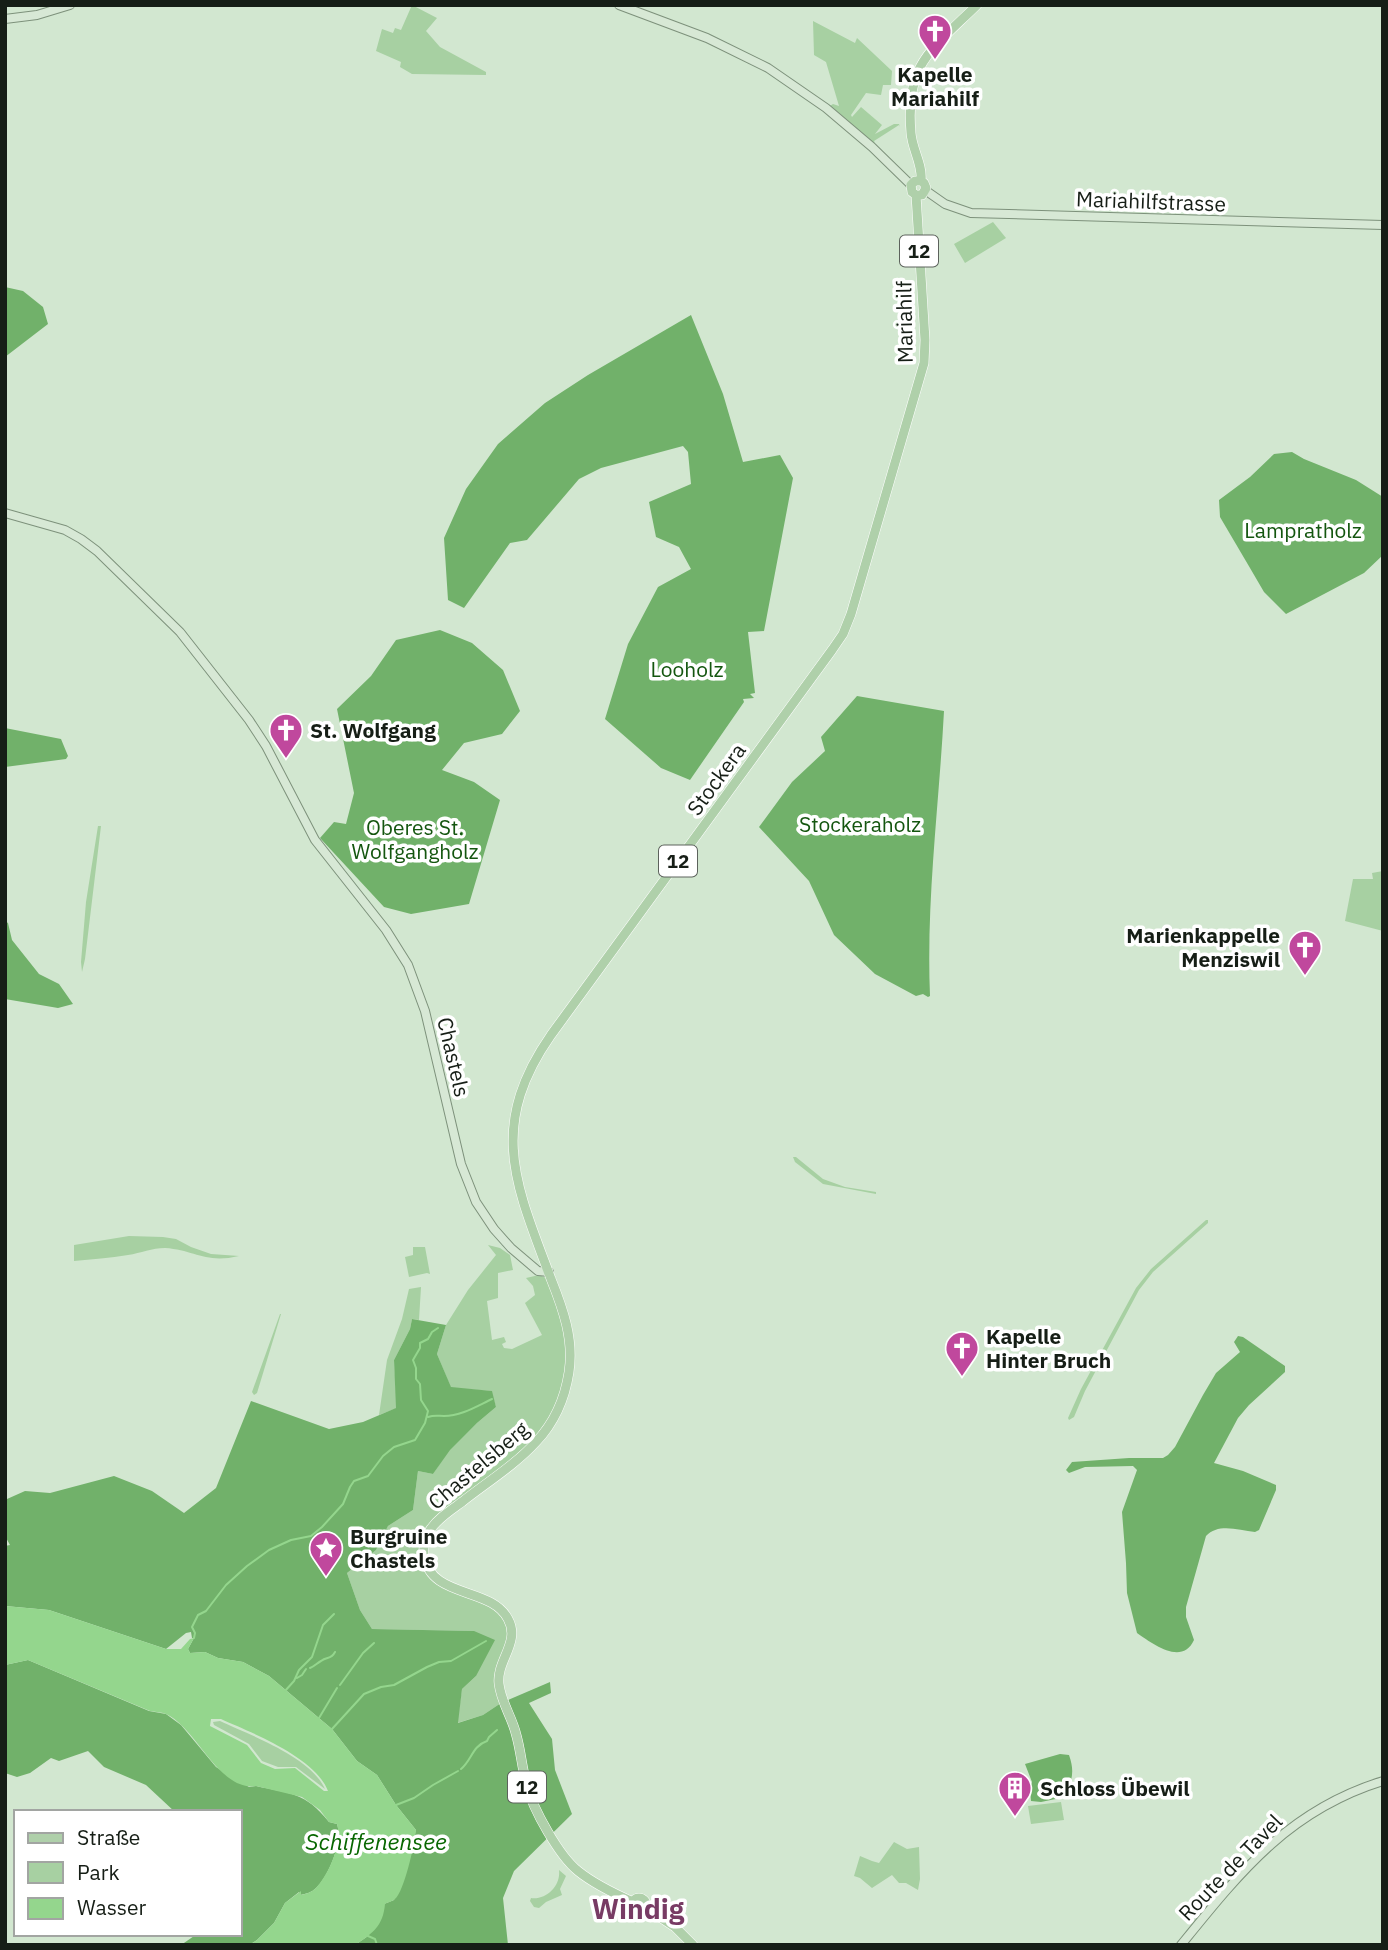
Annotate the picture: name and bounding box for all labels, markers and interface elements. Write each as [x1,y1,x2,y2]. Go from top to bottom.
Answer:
church icon: Kapelle Mariahilf [916,12,954,61]
place label: Kapelle Mariahilf [891,60,979,112]
street label: Mariahilfstrasse [1075,184,1227,218]
road number: 12 [900,235,938,266]
street label: Mariahilf [889,281,919,363]
park label: Lampratholz [1244,516,1362,544]
park label: Looholz [651,655,724,683]
church icon: St. Wolfgang [267,711,305,760]
place label: St. Wolfgang [310,716,436,744]
street label: Stockera [680,737,752,821]
park label: Stockeraholz [799,810,921,838]
park label: Oberes St. Wolfgangholz [352,813,479,865]
road number: 12 [659,846,697,876]
place label: Marienkappelle Menziswil [1126,921,1280,973]
church icon: Marienkappelle Menziswil [1286,928,1324,977]
street label: Chastels [431,1014,477,1100]
place label: Kapelle Hinter Bruch [986,1322,1111,1374]
church icon: Kapelle Hinter Bruch [943,1329,981,1378]
street label: Chastelsberg [422,1415,534,1515]
place label: Burgruine Chastels [350,1522,448,1574]
place icon: Burgruine Chastels [307,1529,345,1578]
building icon: Schloss Übewil [996,1769,1034,1818]
road number: 12 [508,1772,546,1802]
place label: Schloss Übewil [1040,1774,1190,1802]
street label: Route de Tavel [1172,1807,1288,1926]
legend [14,1810,242,1936]
text: Straße [77,1823,140,1851]
water label: Schiffenensee [305,1826,447,1856]
text: Park [77,1858,120,1886]
district label: Windig [592,1890,685,1927]
text: Wasser [77,1893,147,1921]

